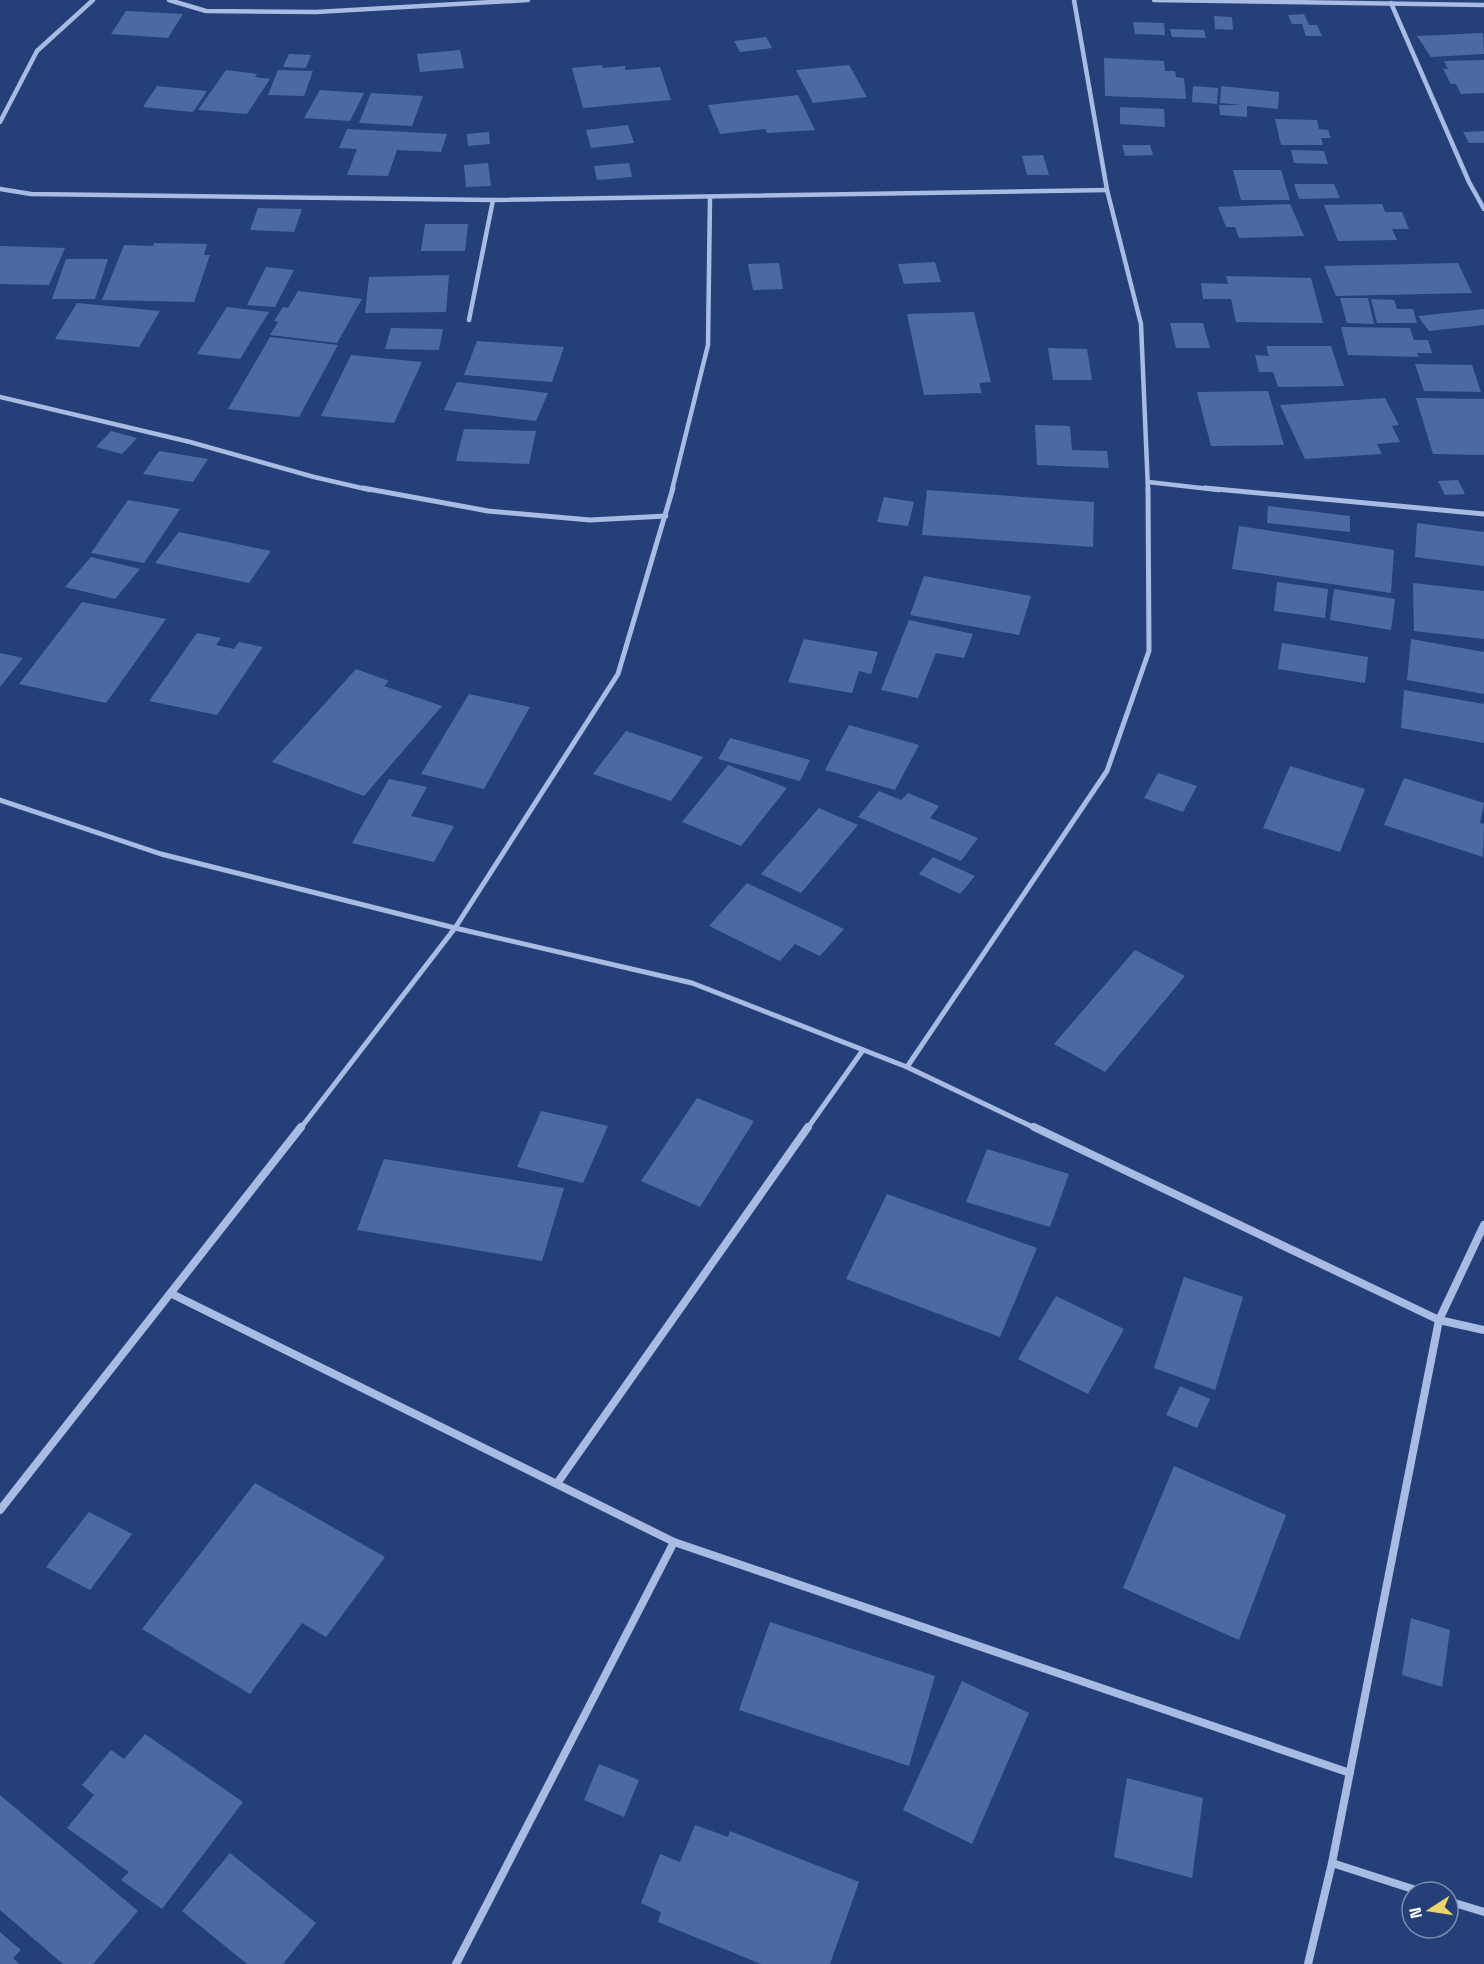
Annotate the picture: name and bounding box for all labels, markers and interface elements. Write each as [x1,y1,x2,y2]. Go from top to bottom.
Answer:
north arrow [1400,1880,1460,1940]
text: N [1404,1906,1427,1920]

